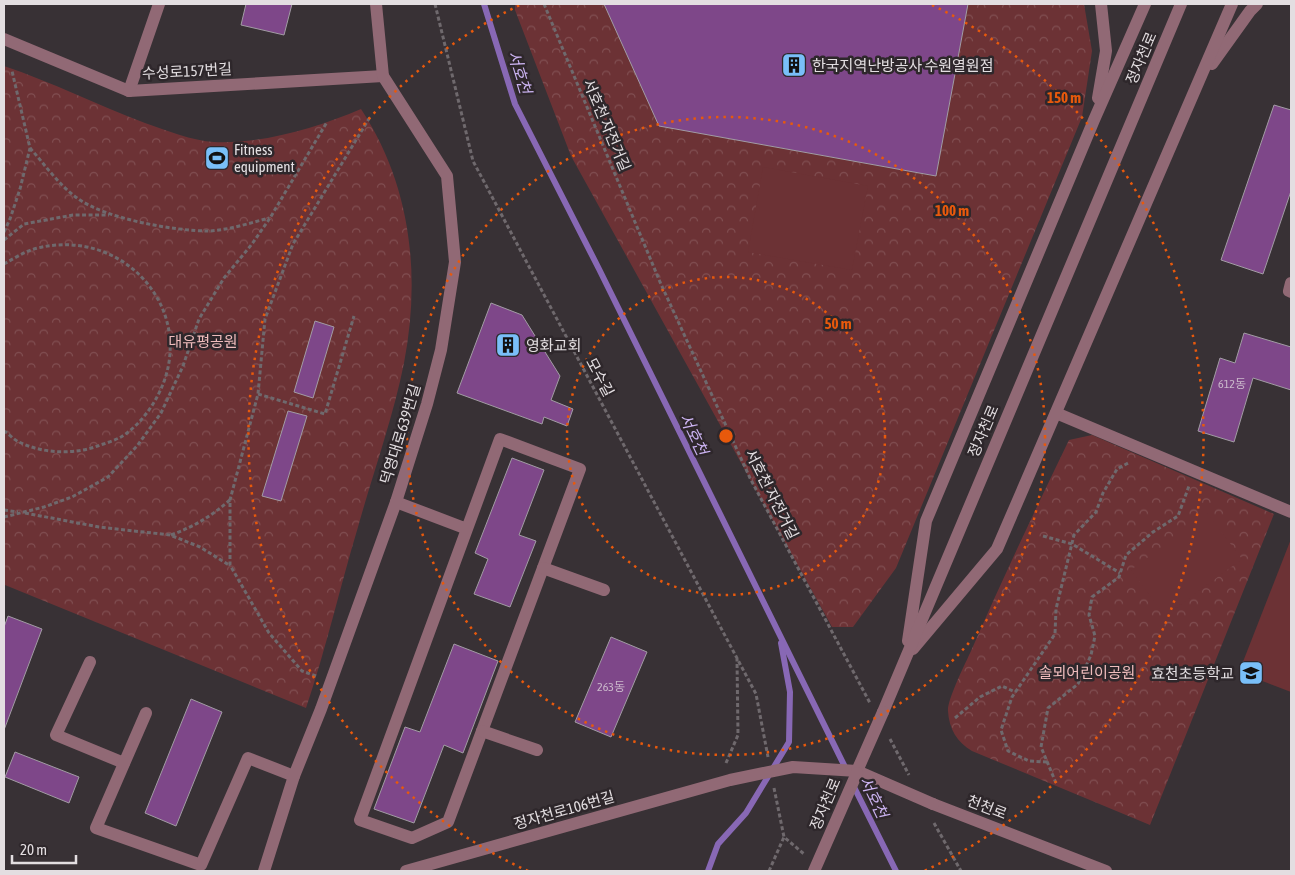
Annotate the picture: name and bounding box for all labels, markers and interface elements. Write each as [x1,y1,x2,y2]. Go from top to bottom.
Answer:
street label: 정자천로 [1122,29,1160,87]
water label: 서호천 [505,48,536,98]
building icon: 한국지역난방공사 수원열원점 [781,52,807,78]
place label: 한국지역난방공사 수원열원점 [812,57,993,74]
street label: 수성로157번길 [142,60,232,82]
street label: 서호천 자전거길 [580,76,634,174]
text: 150 m [1047,89,1081,106]
place label: Fitness equipment [234,141,295,175]
sports icon: Fitness equipment [204,145,230,171]
text: 100 m [935,202,969,219]
text: 50 m [825,315,852,332]
building icon: 영화교회 [495,332,521,358]
park label: 대유평공원 [168,333,238,350]
place label: 영화교회 [526,337,581,354]
street label: 모수길 [583,355,617,399]
house number: 612동 [1218,377,1246,391]
street label: 덕영대로639번길 [377,382,423,486]
street label: 정자천로 [964,402,1002,460]
water label: 서호천 [676,410,713,460]
centre of rings [717,427,735,445]
street label: 서호천 자전거길 [742,446,802,542]
school or university icon: 효천초등학교 [1238,660,1264,686]
park label: 솔뫼어린이공원 [1039,664,1135,681]
place label: 효천초등학교 [1151,665,1234,682]
house number: 263동 [597,680,625,694]
water label: 서호천 [856,773,893,823]
street label: 정자천로 [806,775,844,833]
street label: 정자천로106번길 [512,788,616,832]
street label: 천천로 [965,792,1009,822]
scale bar [12,832,76,864]
text: 20 m [20,841,47,858]

